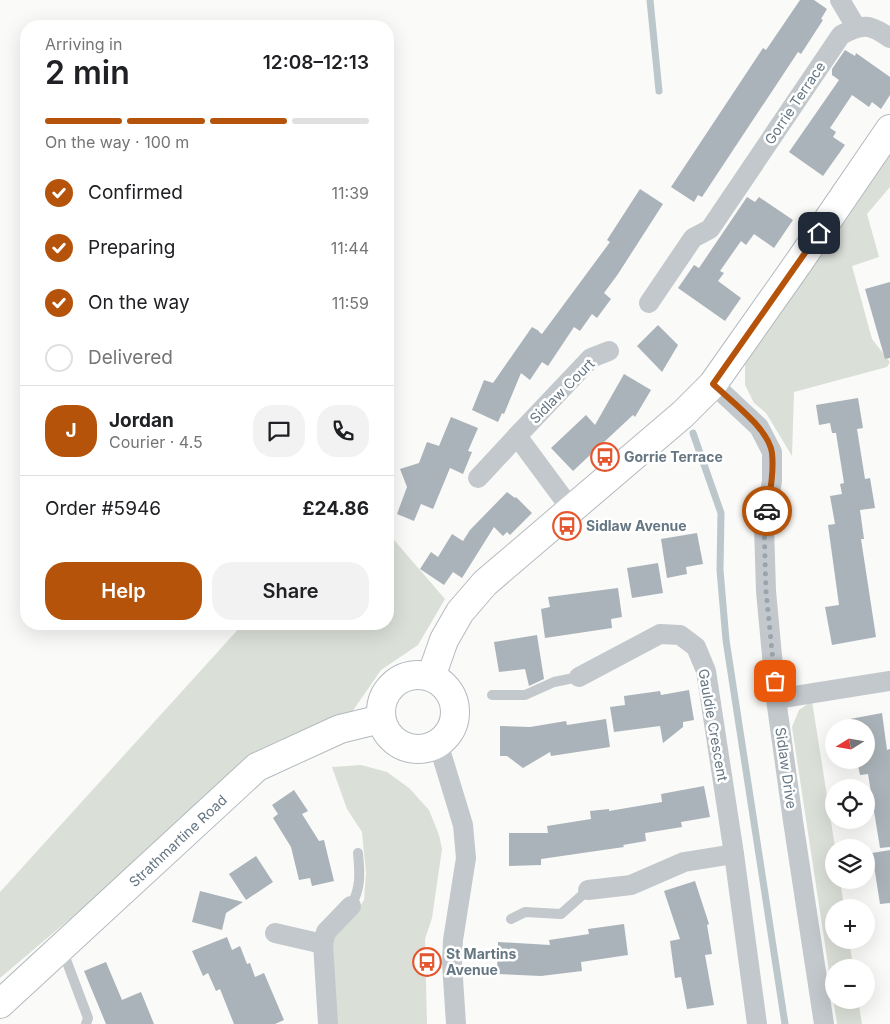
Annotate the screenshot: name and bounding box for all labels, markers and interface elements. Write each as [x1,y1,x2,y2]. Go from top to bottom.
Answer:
text: Arriving in [45,34,122,54]
text: 12:08–12:13 [263,51,369,74]
text: 2 min [45,53,130,92]
street label: Gorrie Terrace [761,58,829,147]
text: On the way · 100 m [45,132,189,152]
icon: check [45,179,73,207]
text: Confirmed [88,181,183,204]
text: 11:39 [332,183,369,203]
pin [798,212,840,254]
icon: home [805,219,833,247]
icon: check [45,234,73,262]
text: Preparing [88,236,175,259]
text: 11:44 [331,238,369,258]
icon: check [45,289,73,317]
text: On the way [88,291,190,314]
text: 11:59 [332,293,369,313]
text: Delivered [88,346,173,369]
street label: Sidlaw Court [526,354,598,427]
button: chat [253,405,305,457]
button: phone [317,405,369,457]
text: Jordan [109,409,174,432]
text: J [65,419,77,442]
text: Courier · 4.5 [109,432,203,452]
bus stop icon: Gorrie Terrace [590,442,620,472]
place label: Gorrie Terrace [624,448,723,465]
courier [742,486,792,536]
text: Order #5946 [45,497,161,520]
text: £24.86 [302,497,369,520]
icon: car [753,497,781,525]
bus stop icon: Sidlaw Avenue [552,511,582,541]
place label: Sidlaw Avenue [586,517,687,534]
button: Help [45,562,202,620]
button: Share [212,562,369,620]
pin [754,660,796,702]
street label: Gauldie Crescent [695,667,732,783]
icon: bag [761,667,789,695]
north arrow [825,719,875,769]
map controls [825,719,875,1009]
street label: Sidlaw Drive [772,726,801,810]
button: locate [825,779,875,829]
street label: Strathmartine Road [125,791,230,890]
button: layers [825,839,875,889]
button: + [825,899,875,949]
place label: St Martins Avenue [446,945,516,978]
bus stop icon: St Martins Avenue [412,947,442,977]
button: − [825,959,875,1009]

